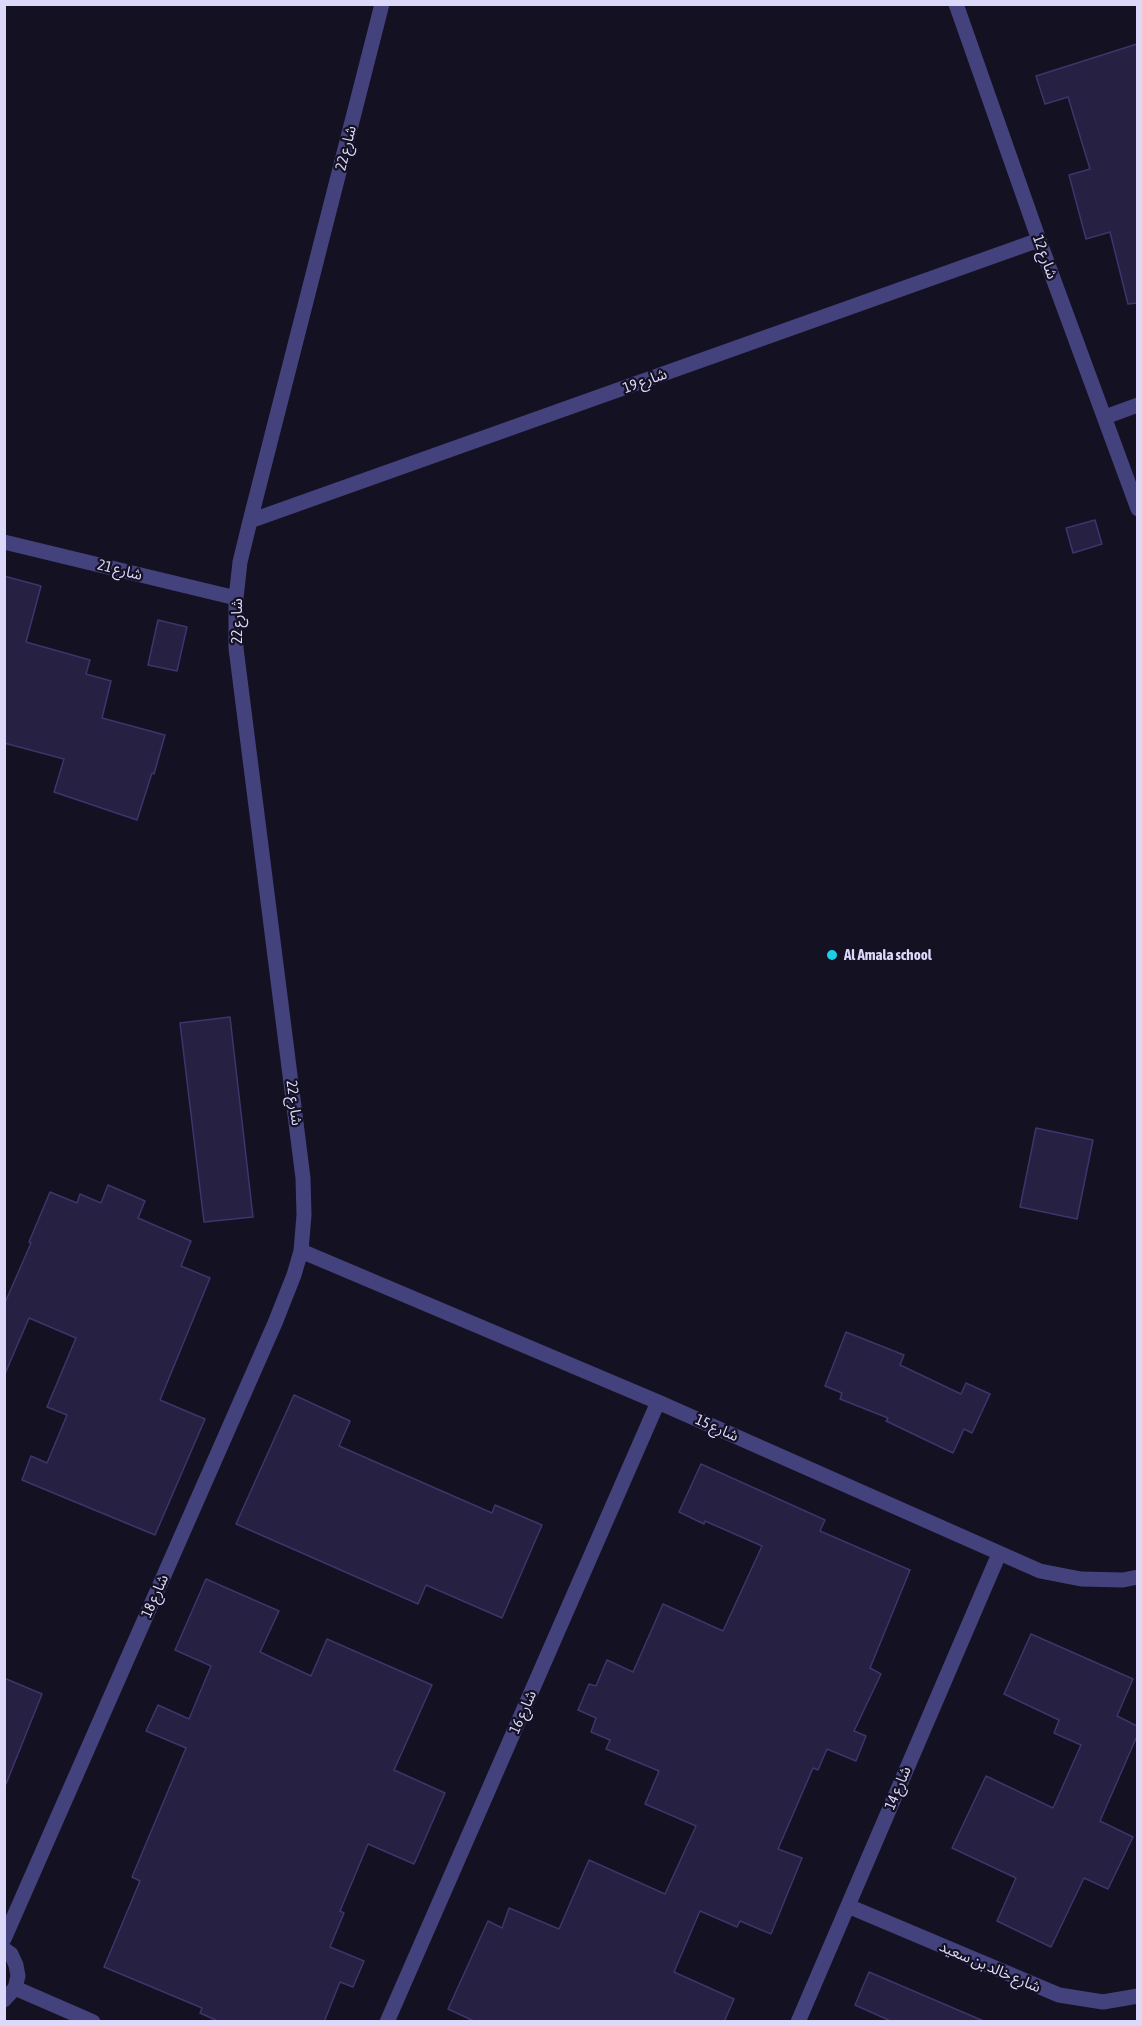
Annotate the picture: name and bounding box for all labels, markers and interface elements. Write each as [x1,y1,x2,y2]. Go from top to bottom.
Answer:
street label: شارع 22 [332,124,360,172]
street label: شارع 12 [1029,233,1061,281]
street label: شارع 19 [621,365,669,397]
street label: شارع 21 [96,556,144,584]
street label: شارع 22 [228,598,246,644]
place label: Al Amala school [844,946,932,964]
marker: Al Amala school [825,948,839,962]
street label: شارع 22 [282,1079,306,1127]
street label: شارع 15 [693,1411,741,1445]
street label: شارع 18 [138,1572,172,1620]
street label: شارع 16 [506,1688,540,1736]
street label: شارع 14 [881,1764,915,1812]
street label: شارع خالد بن سعيد [936,1937,1044,1997]

